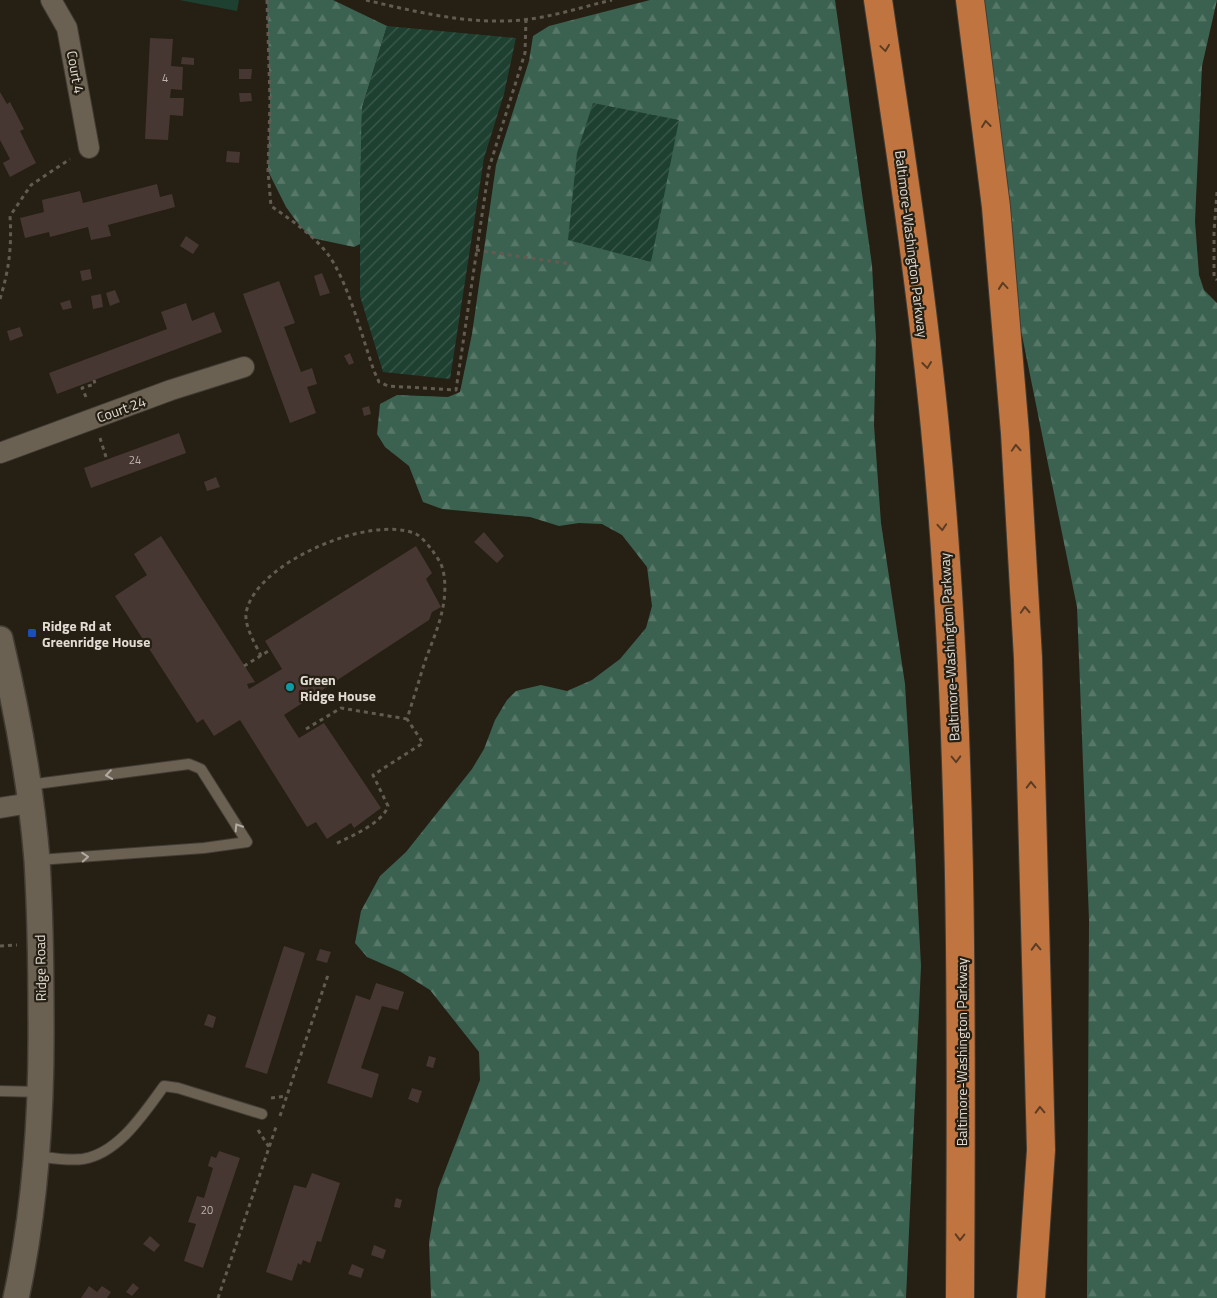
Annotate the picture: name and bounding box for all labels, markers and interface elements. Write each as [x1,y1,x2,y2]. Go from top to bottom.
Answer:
one-way arrow [879,45,890,53]
street label: Court 4 [62,49,90,95]
house number: 4 [162,70,168,86]
one-way arrow [981,120,992,128]
street label: Baltimore-Washington Parkway [890,149,934,339]
one-way arrow [997,281,1008,289]
one-way arrow [921,362,932,370]
street label: Court 24 [94,390,149,428]
one-way arrow [1010,443,1021,451]
house number: 24 [129,452,141,468]
one-way arrow [936,523,947,531]
street label: Baltimore-Washington Parkway [934,552,964,742]
one-way arrow [1020,606,1031,614]
place label: Ridge Rd at Greenridge House [42,615,150,652]
marker: Ridge Rd at Greenridge House [26,627,38,639]
place label: Green Ridge House [300,669,376,706]
marker: Green Ridge House [284,681,296,693]
one-way arrow [950,755,961,763]
one-way arrow [105,769,113,779]
one-way arrow [1026,780,1036,788]
one-way arrow [234,824,244,833]
one-way arrow [82,851,90,862]
street label: Ridge Road [29,934,51,1002]
one-way arrow [1030,943,1041,951]
street label: Baltimore-Washington Parkway [951,957,972,1146]
one-way arrow [1035,1105,1045,1113]
house number: 20 [201,1202,213,1218]
one-way arrow [955,1234,965,1242]

